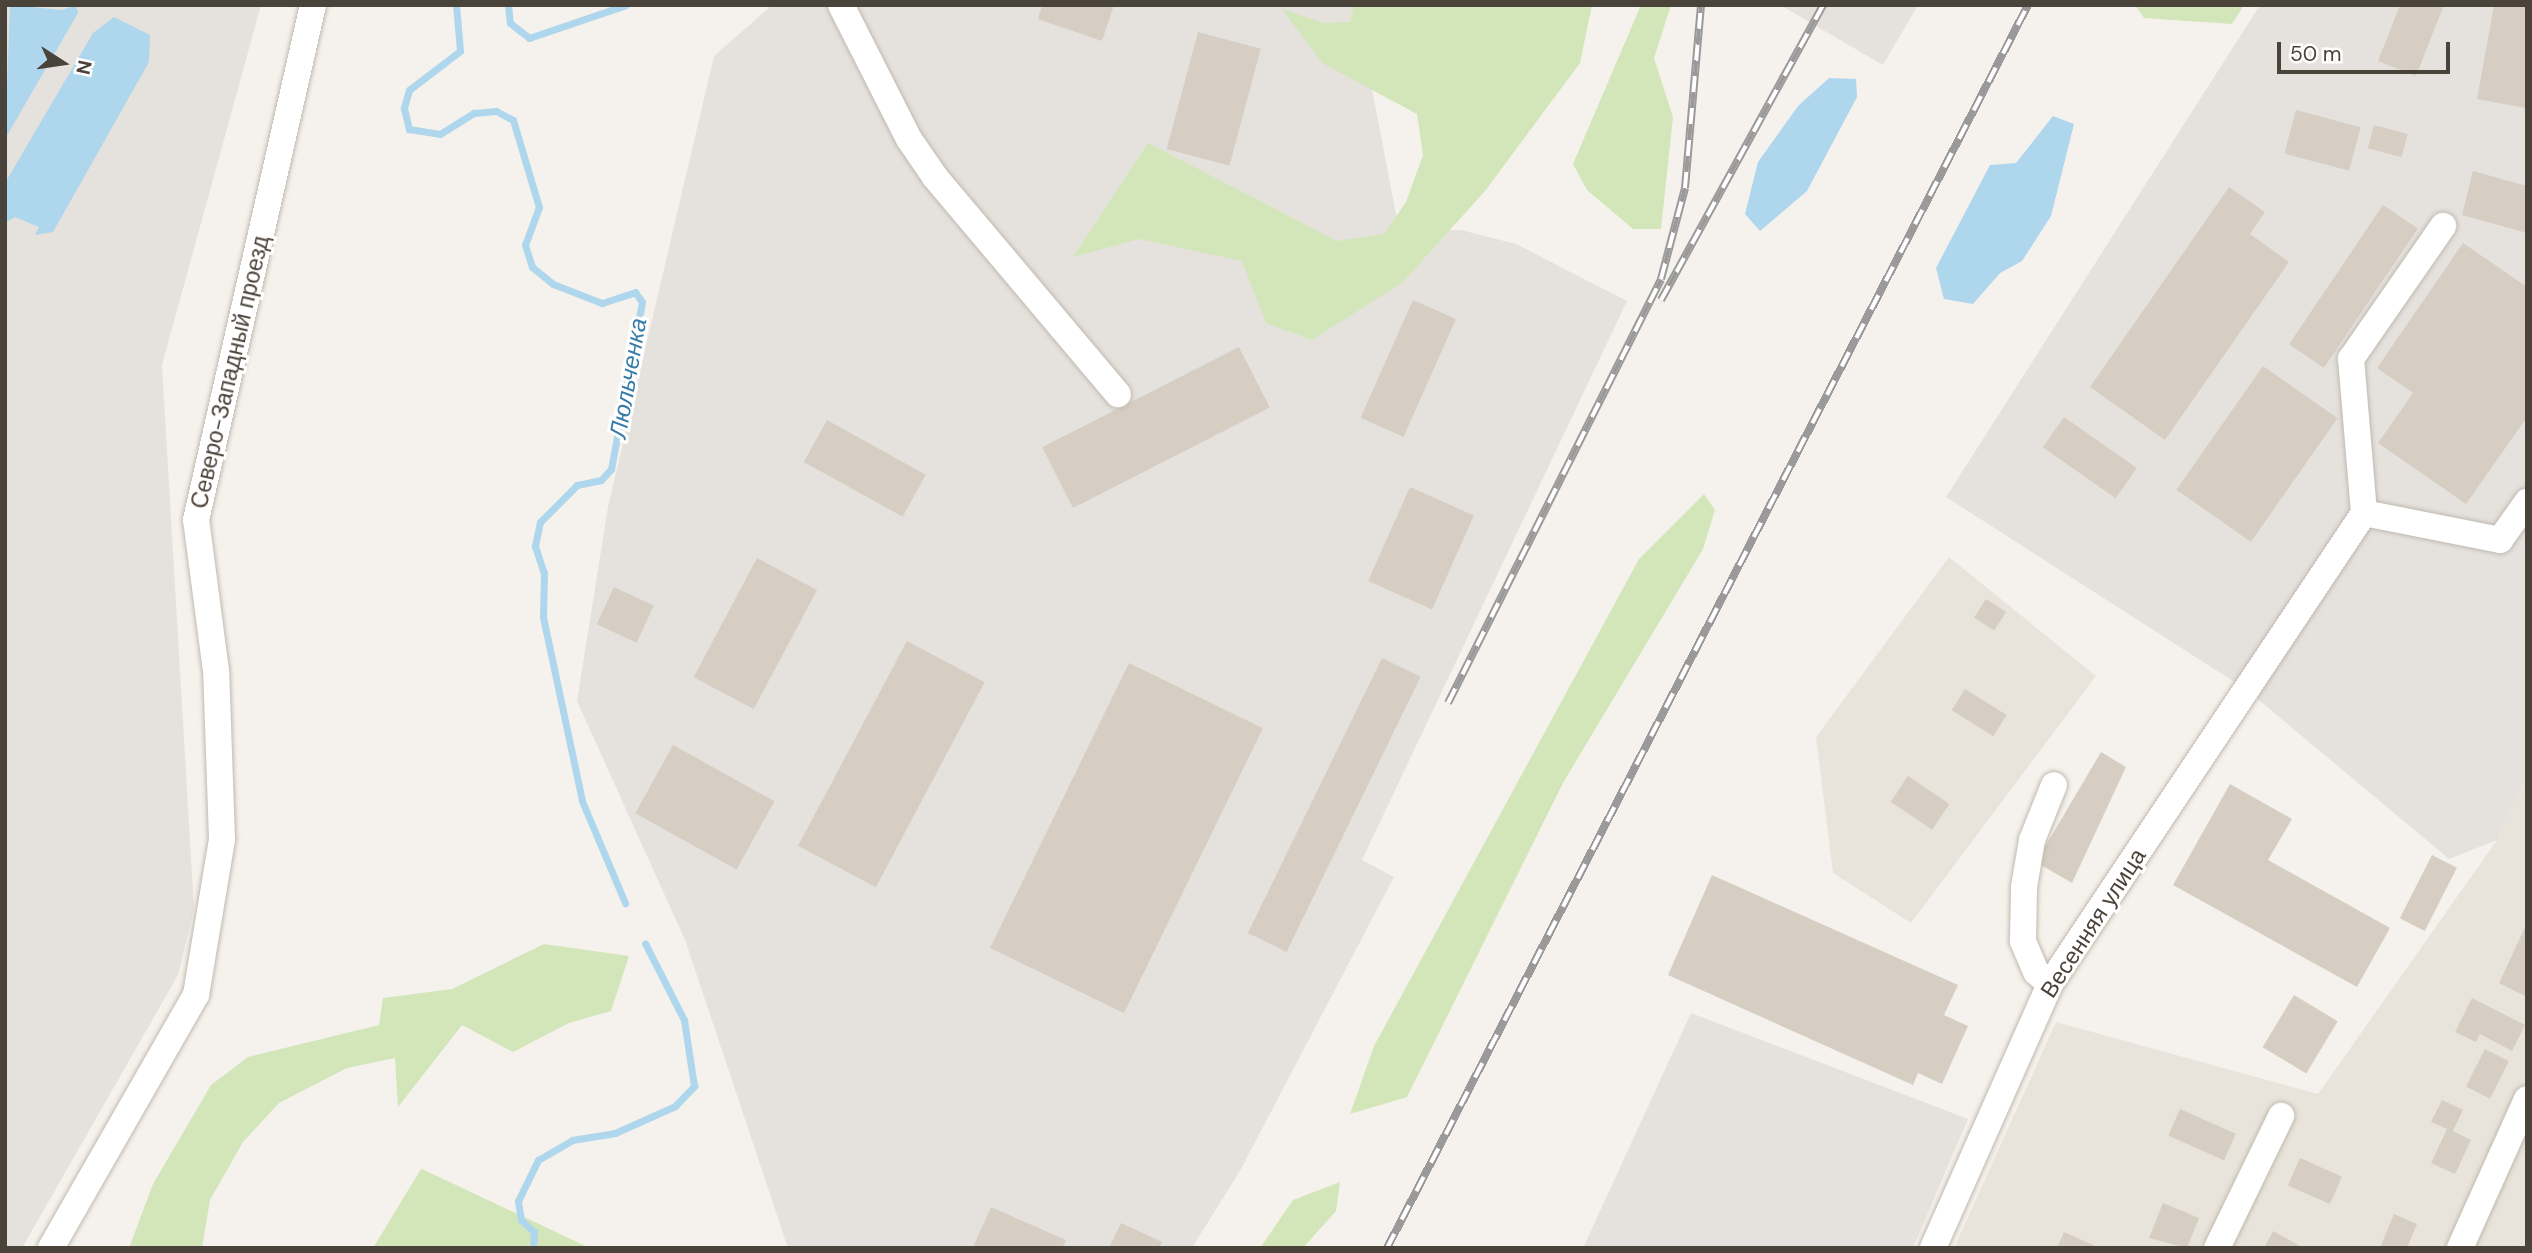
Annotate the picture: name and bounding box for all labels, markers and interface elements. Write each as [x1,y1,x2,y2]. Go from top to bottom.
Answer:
north arrow [28,28,98,98]
scale bar [2280,28,2453,72]
text: 50 m [2290,40,2341,68]
text: N [70,58,98,77]
street label: Северо-Западный проезд [185,233,275,511]
water label: Люльченка [603,316,653,440]
street label: Весенняя улица [2035,843,2151,1003]

